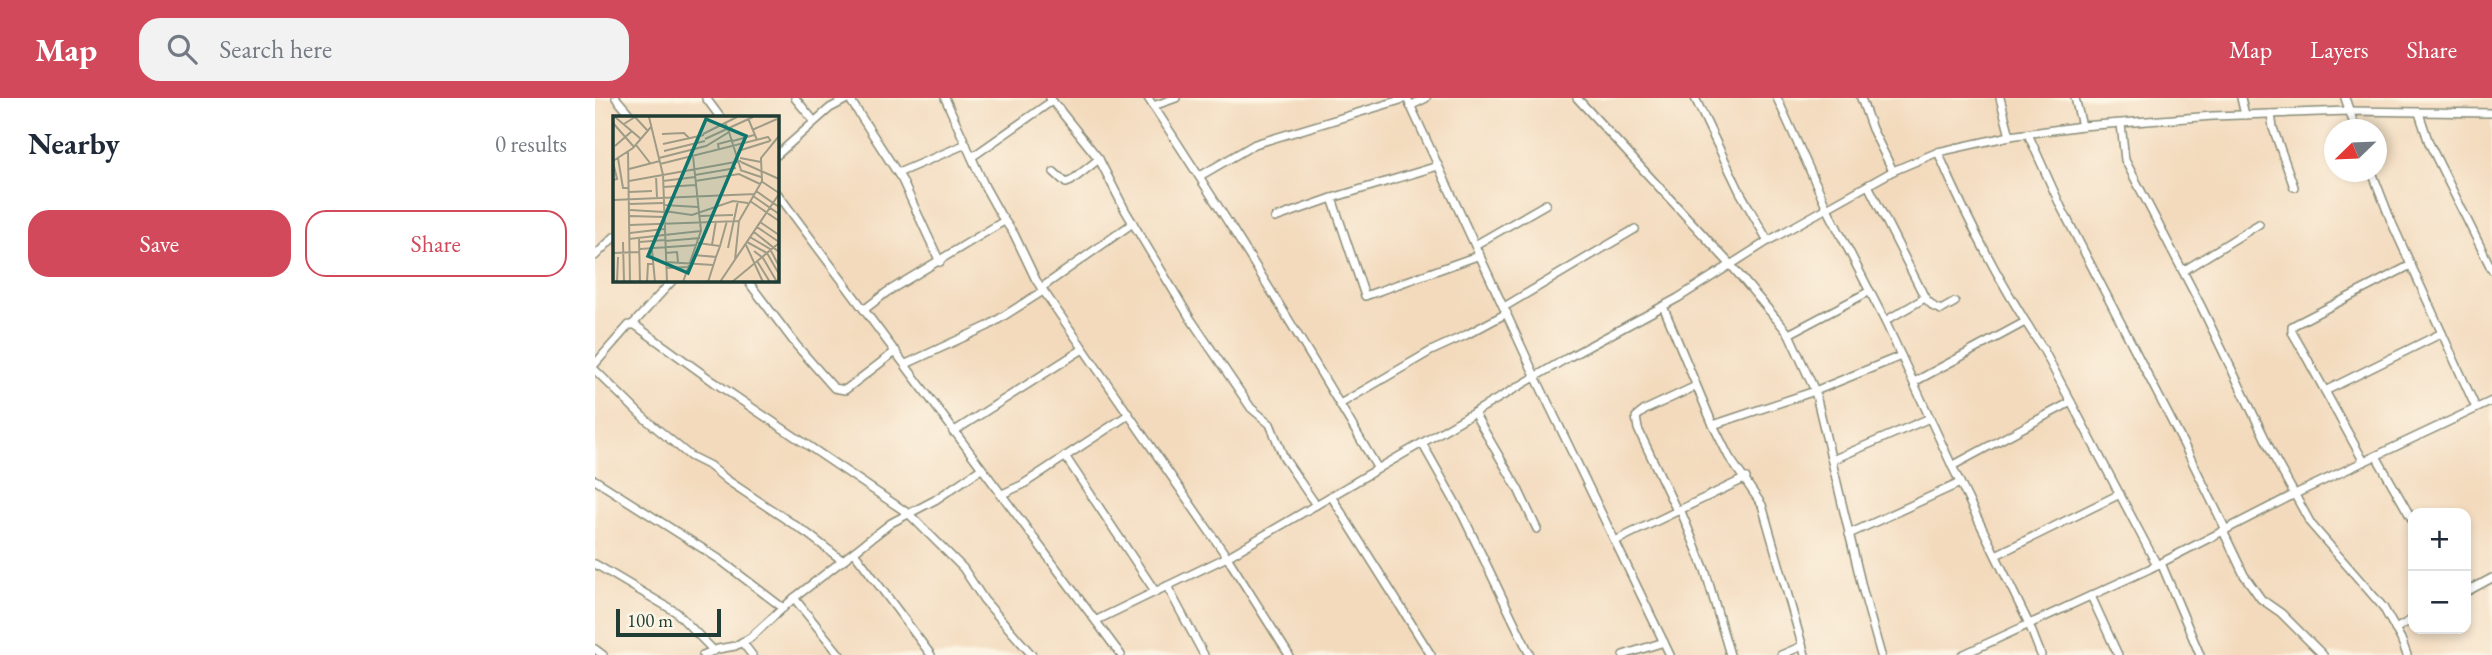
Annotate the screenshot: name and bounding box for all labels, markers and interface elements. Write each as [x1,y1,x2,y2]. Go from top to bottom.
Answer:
search box [139,18,629,81]
text: Map [35,28,97,71]
icon: search [163,30,201,68]
text: Search here [219,32,332,66]
text: Map [2229,34,2272,65]
text: Layers [2310,34,2369,65]
text: Share [2407,34,2457,65]
inset map [613,116,779,282]
north arrow [2324,119,2387,182]
text: Nearby [28,124,120,163]
text: 0 results [495,129,567,159]
button: Save [28,210,291,277]
button: Share [305,210,567,277]
map controls [2408,508,2471,634]
button: + [2408,508,2471,571]
button: − [2408,571,2471,634]
scale bar [616,606,721,638]
text: 100 m [627,608,673,633]

